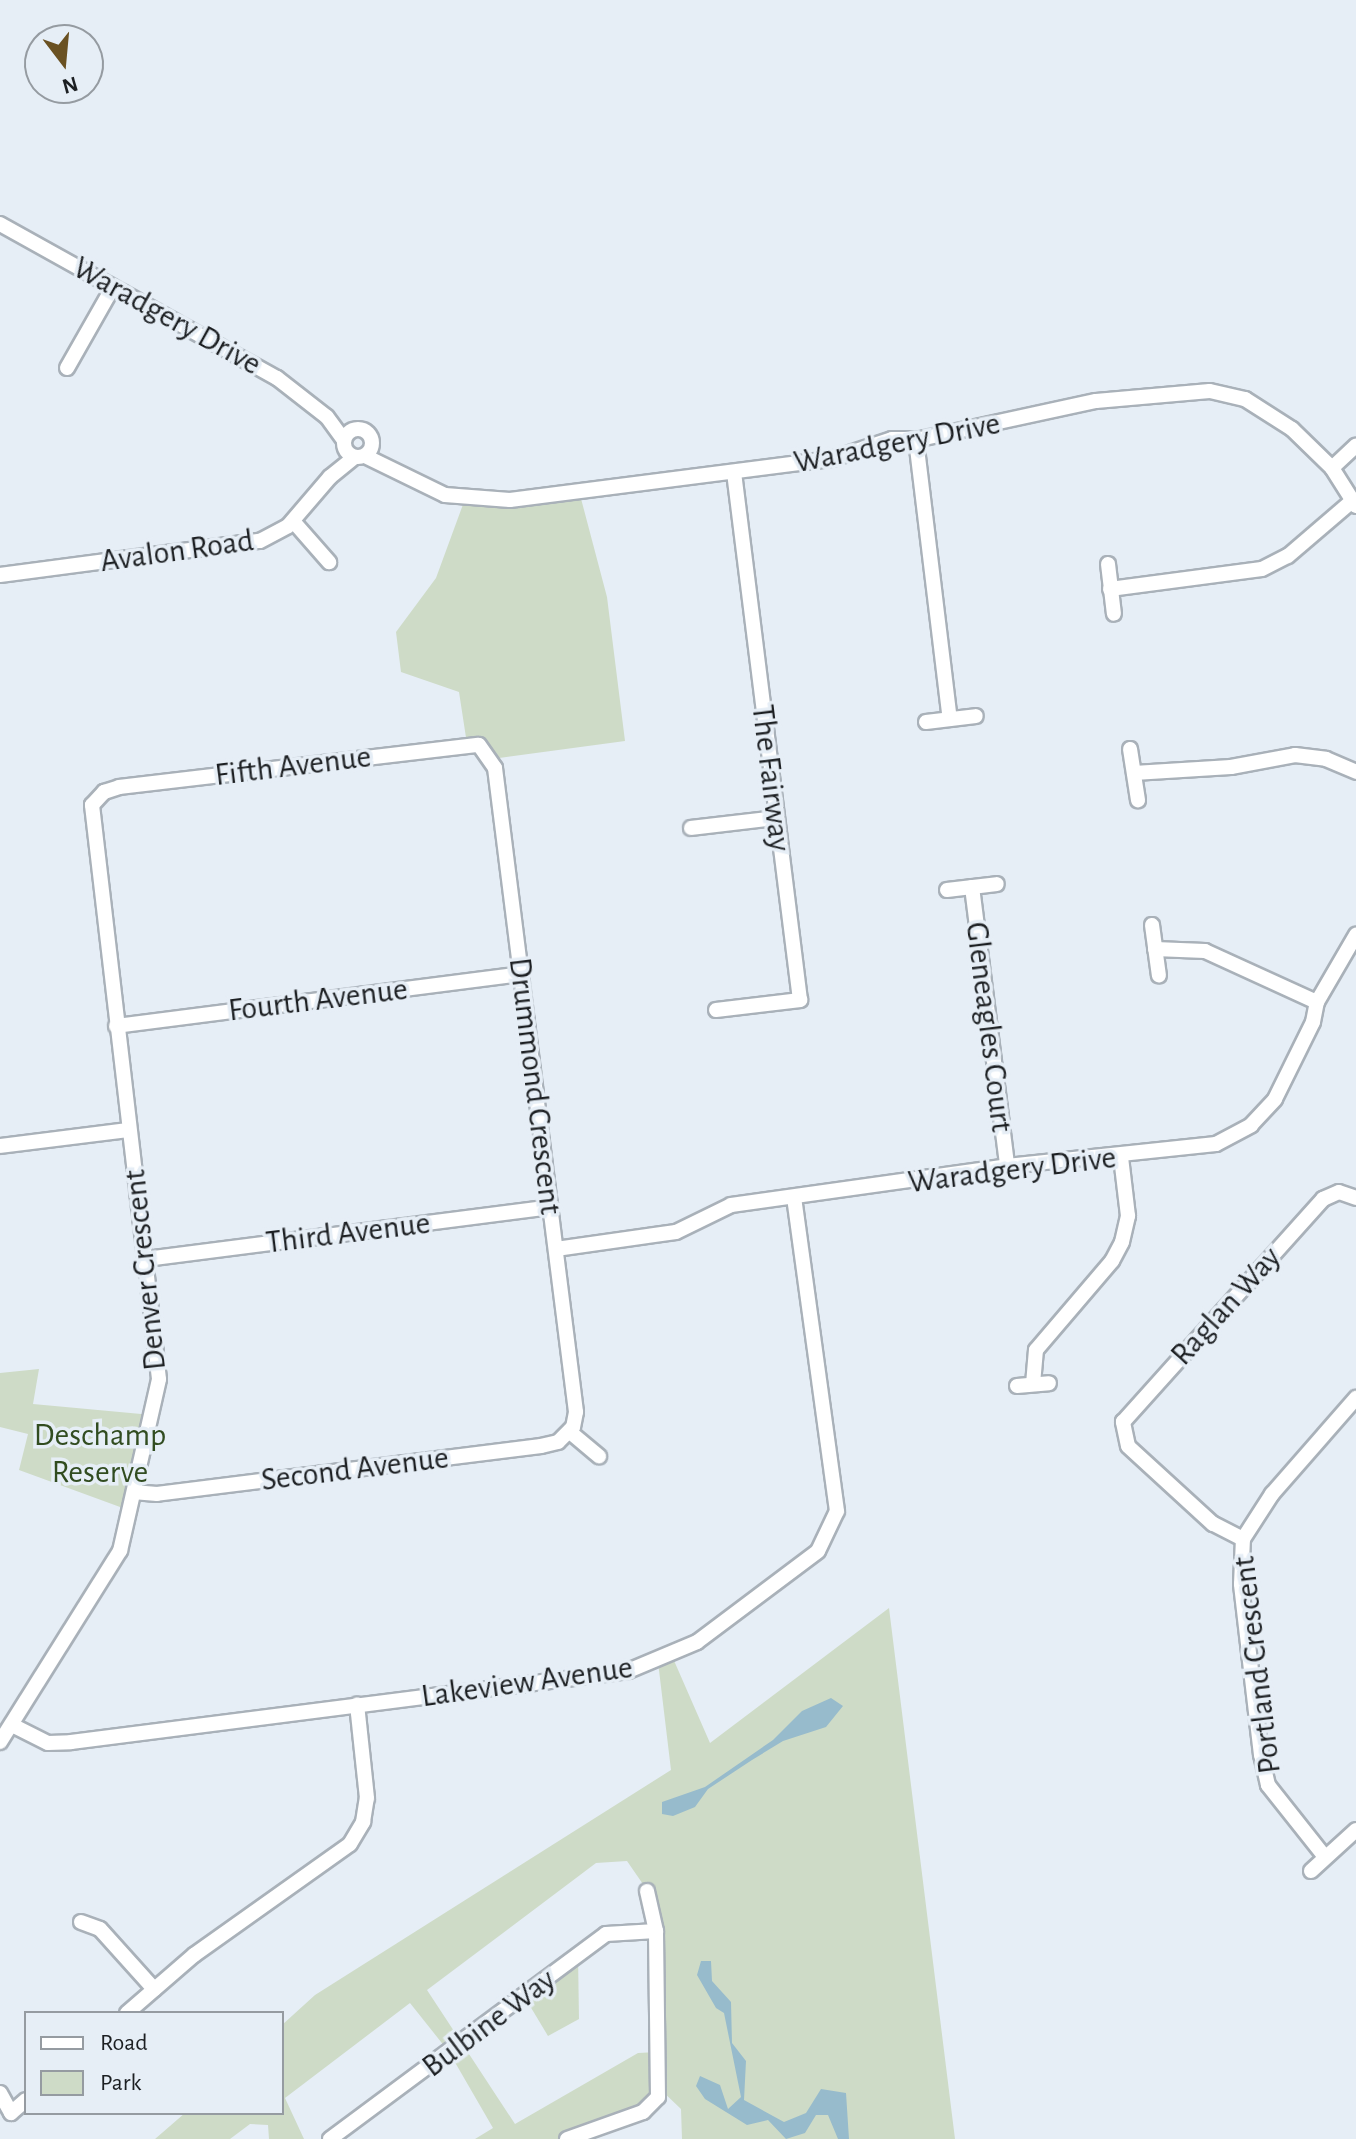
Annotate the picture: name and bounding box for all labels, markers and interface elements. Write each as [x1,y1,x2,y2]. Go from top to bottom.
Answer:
north arrow [24,24,104,104]
text: N [60,72,80,98]
street label: Waradgery Drive [66,248,268,384]
street label: Waradgery Drive [791,404,1003,482]
street label: Avalon Road [98,521,256,581]
street label: The Fairway [743,703,799,853]
street label: Fifth Avenue [213,737,373,795]
street label: Gleneagles Court [957,920,1021,1134]
street label: Drummond Crescent [500,955,570,1217]
street label: Fourth Avenue [226,970,410,1030]
street label: Waradgery Drive [906,1138,1118,1202]
street label: Denver Crescent [115,1168,175,1372]
street label: Third Avenue [264,1204,432,1262]
street label: Raglan Way [1163,1239,1289,1373]
park label: Deschamp Reserve [34,1417,166,1492]
street label: Second Avenue [259,1438,451,1500]
street label: Portland Crescent [1225,1554,1289,1776]
street label: Lakeview Avenue [419,1648,635,1716]
street label: Bulbine Way [415,1960,563,2086]
legend [24,2011,284,2115]
text: Road [100,2031,148,2055]
text: Park [100,2071,141,2095]

